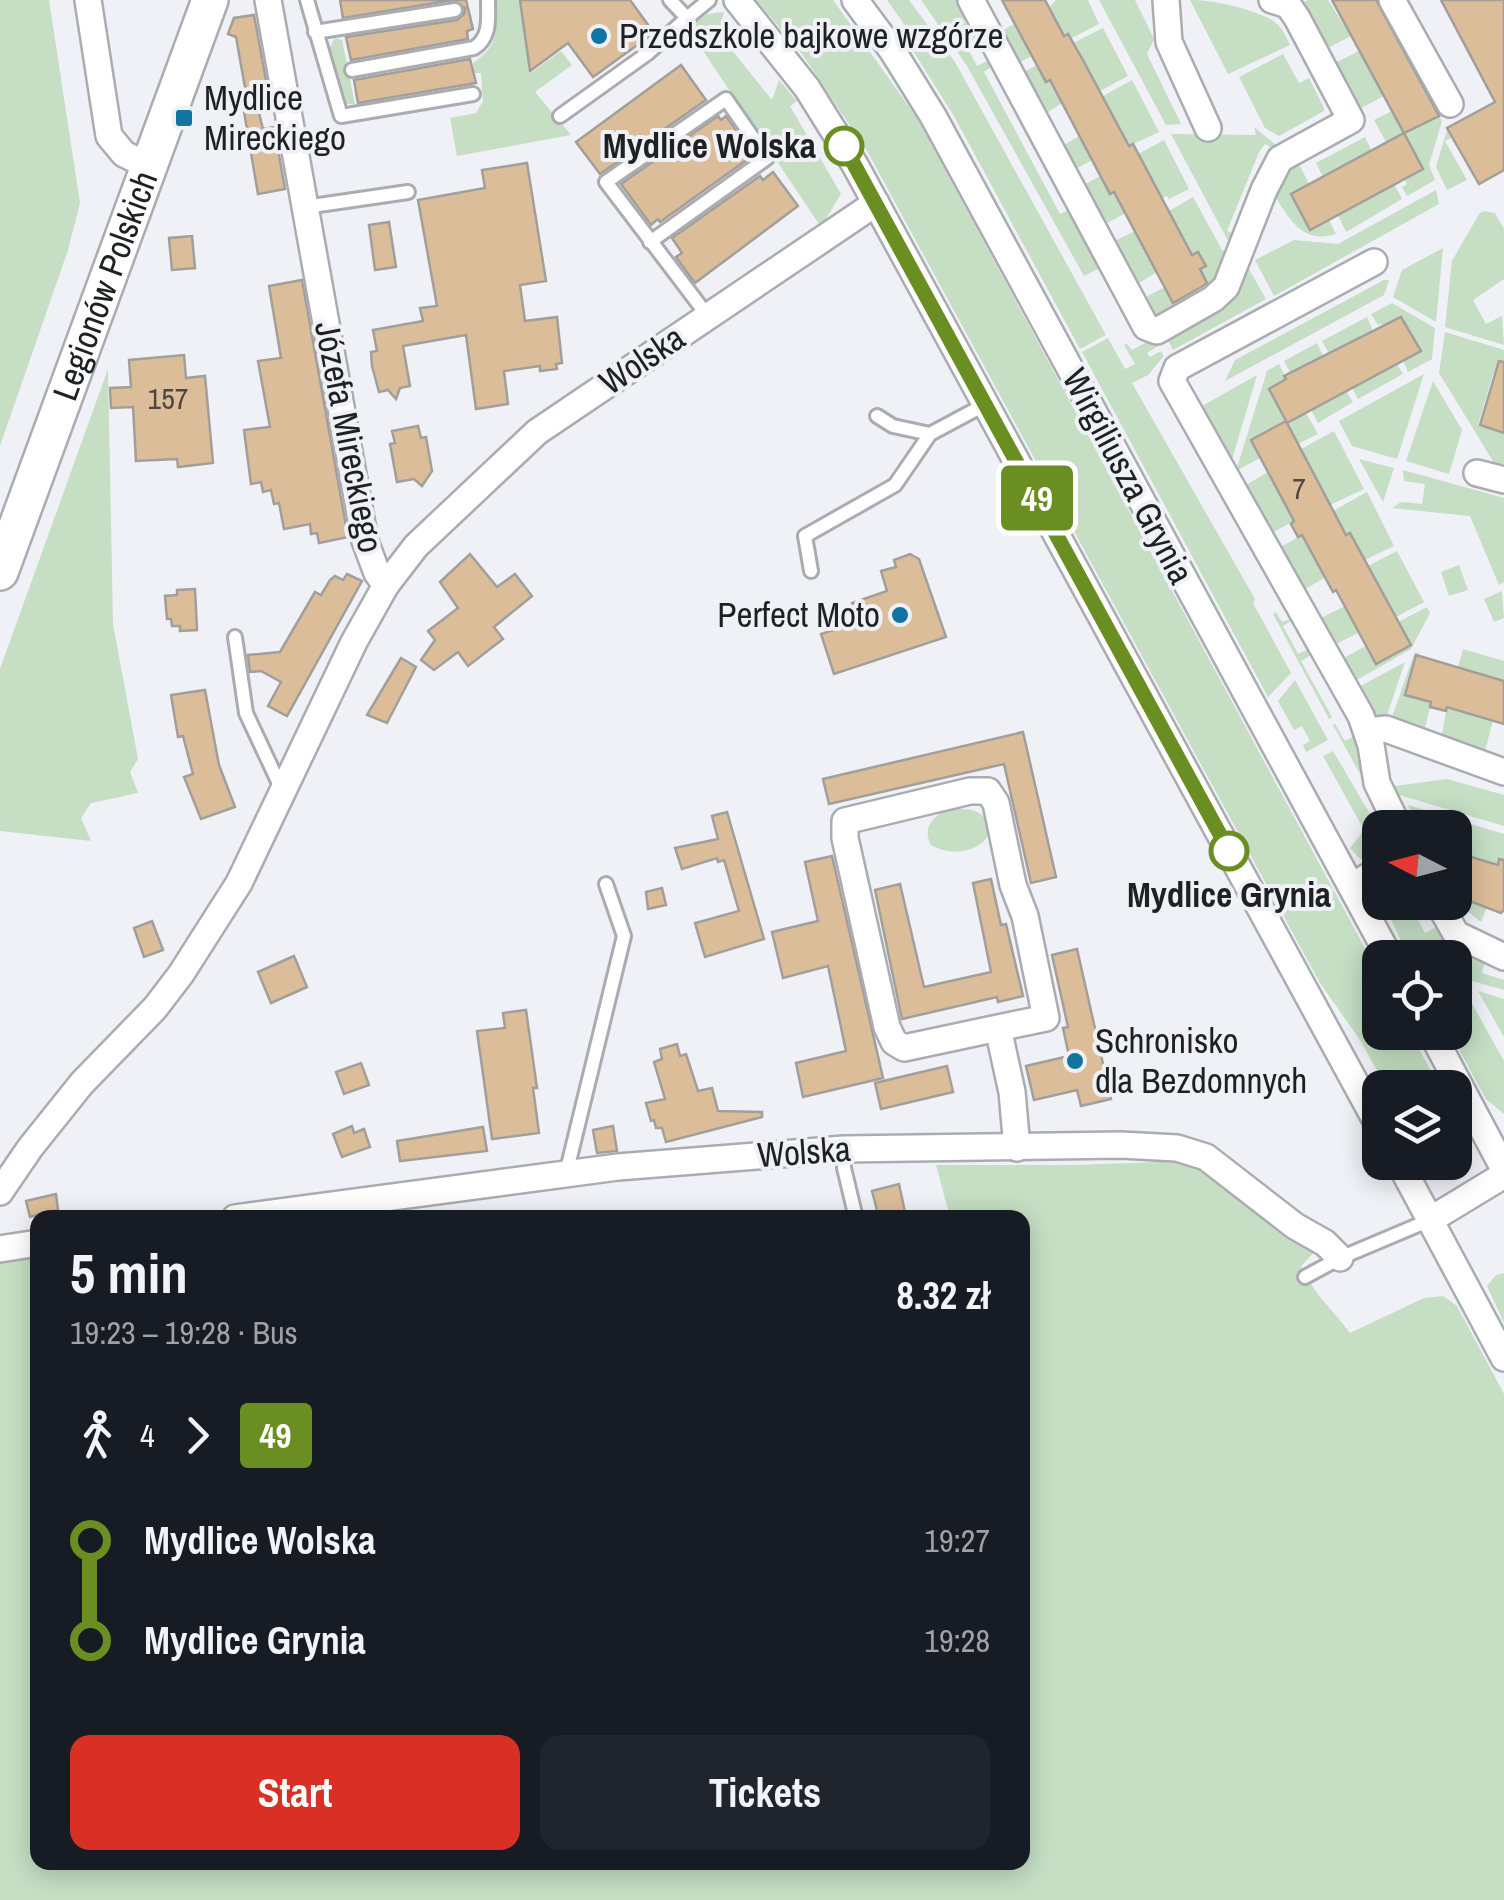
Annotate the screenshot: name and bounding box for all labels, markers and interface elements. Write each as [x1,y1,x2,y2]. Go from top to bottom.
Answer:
place label: Przedszkole bajkowe wzgórze [619,12,1003,59]
marker: Przedszkole bajkowe wzgórze [588,25,610,47]
place label: Mydlice Mireckiego [204,74,346,161]
marker: Mydlice Mireckiego [173,107,195,129]
place label: Mydlice Wolska [603,122,816,169]
marker: Mydlice Wolska [825,127,863,165]
street label: Legionów Polskich [41,164,168,407]
street label: Wolska [590,314,694,405]
street label: Józefa Mireckiego [304,317,395,556]
street label: Wirgiliusza Grynia [1052,360,1205,592]
house number: 157 [147,378,189,418]
line badge: 49 [992,466,1082,530]
house number: 7 [1292,468,1306,508]
text: 49 [1021,475,1053,522]
place label: Perfect Moto [717,591,880,638]
marker: Perfect Moto [889,604,911,626]
north arrow [1362,810,1472,920]
map controls [1362,810,1472,1180]
marker: Mydlice Grynia [1210,832,1248,870]
place label: Mydlice Grynia [1127,871,1331,918]
button: locate [1362,940,1472,1050]
place label: Schronisko dla Bezdomnych [1095,1017,1307,1104]
marker: Schronisko dla Bezdomnych [1064,1050,1086,1072]
button: layers [1362,1070,1472,1180]
street label: Wolska [756,1125,852,1178]
text: 5 min [70,1236,188,1310]
text: 8.32 zł [896,1270,990,1321]
text: 19:23 – 19:28 · Bus [70,1311,298,1354]
icon: walk [70,1408,125,1463]
icon: forward [170,1408,225,1463]
text: 49 [260,1412,292,1459]
text: 4 [140,1414,155,1457]
text: Mydlice Wolska [144,1515,376,1566]
text: 19:27 [924,1519,990,1562]
text: Mydlice Grynia [144,1615,366,1666]
text: 19:28 [924,1619,990,1662]
button: Start [70,1735,520,1850]
button: Tickets [540,1735,990,1850]

